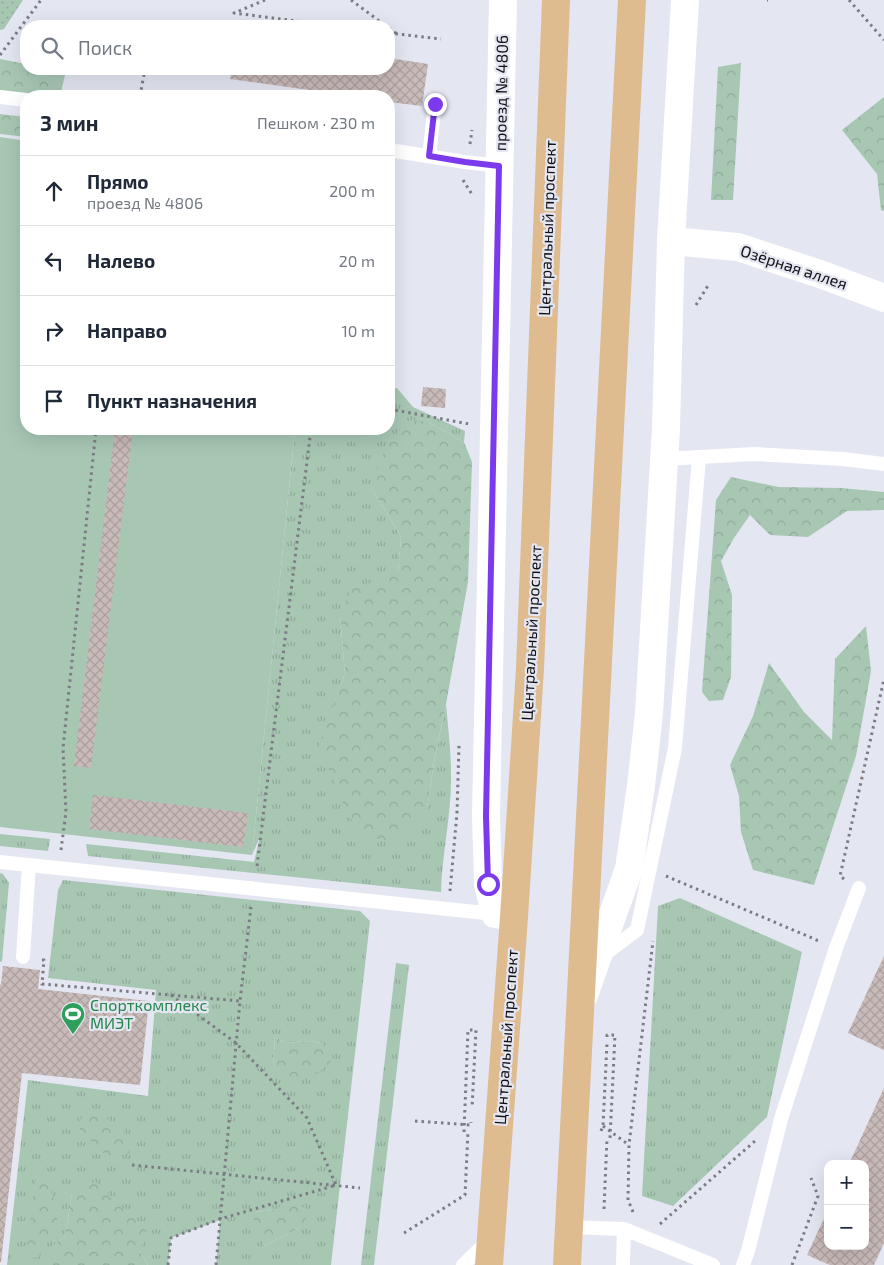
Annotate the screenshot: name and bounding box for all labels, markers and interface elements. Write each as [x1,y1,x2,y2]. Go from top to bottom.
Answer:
search box [20,20,395,75]
icon: search [38,34,66,62]
street label: проезд № 4806 [490,35,511,151]
text: Поиск [78,36,132,59]
route end [424,93,447,116]
text: 3 мин [40,110,98,135]
text: Пешком · 230 m [257,113,375,132]
street label: Центральный проспект [534,140,559,316]
text: Прямо [87,170,149,193]
icon: ahead [40,177,68,205]
text: 200 m [329,181,375,200]
text: проезд № 4806 [87,193,203,212]
street label: Озёрная аллея [738,240,850,293]
icon: left [40,247,68,275]
text: Налево [87,249,155,272]
text: 20 m [339,251,375,270]
icon: right [40,317,68,345]
text: Направо [87,319,167,342]
text: 10 m [341,321,375,340]
icon: arrive [40,387,68,415]
text: Пункт назначения [87,389,257,412]
street label: Центральный проспект [516,545,545,721]
route start [477,873,500,896]
street label: Центральный проспект [490,948,521,1125]
place label: Спорткомплекс МИЭТ [90,995,208,1032]
sports icon: Спорткомплекс МИЭТ [60,1001,86,1035]
map controls [824,1160,869,1250]
button: + [824,1160,869,1205]
button: − [824,1205,869,1250]

